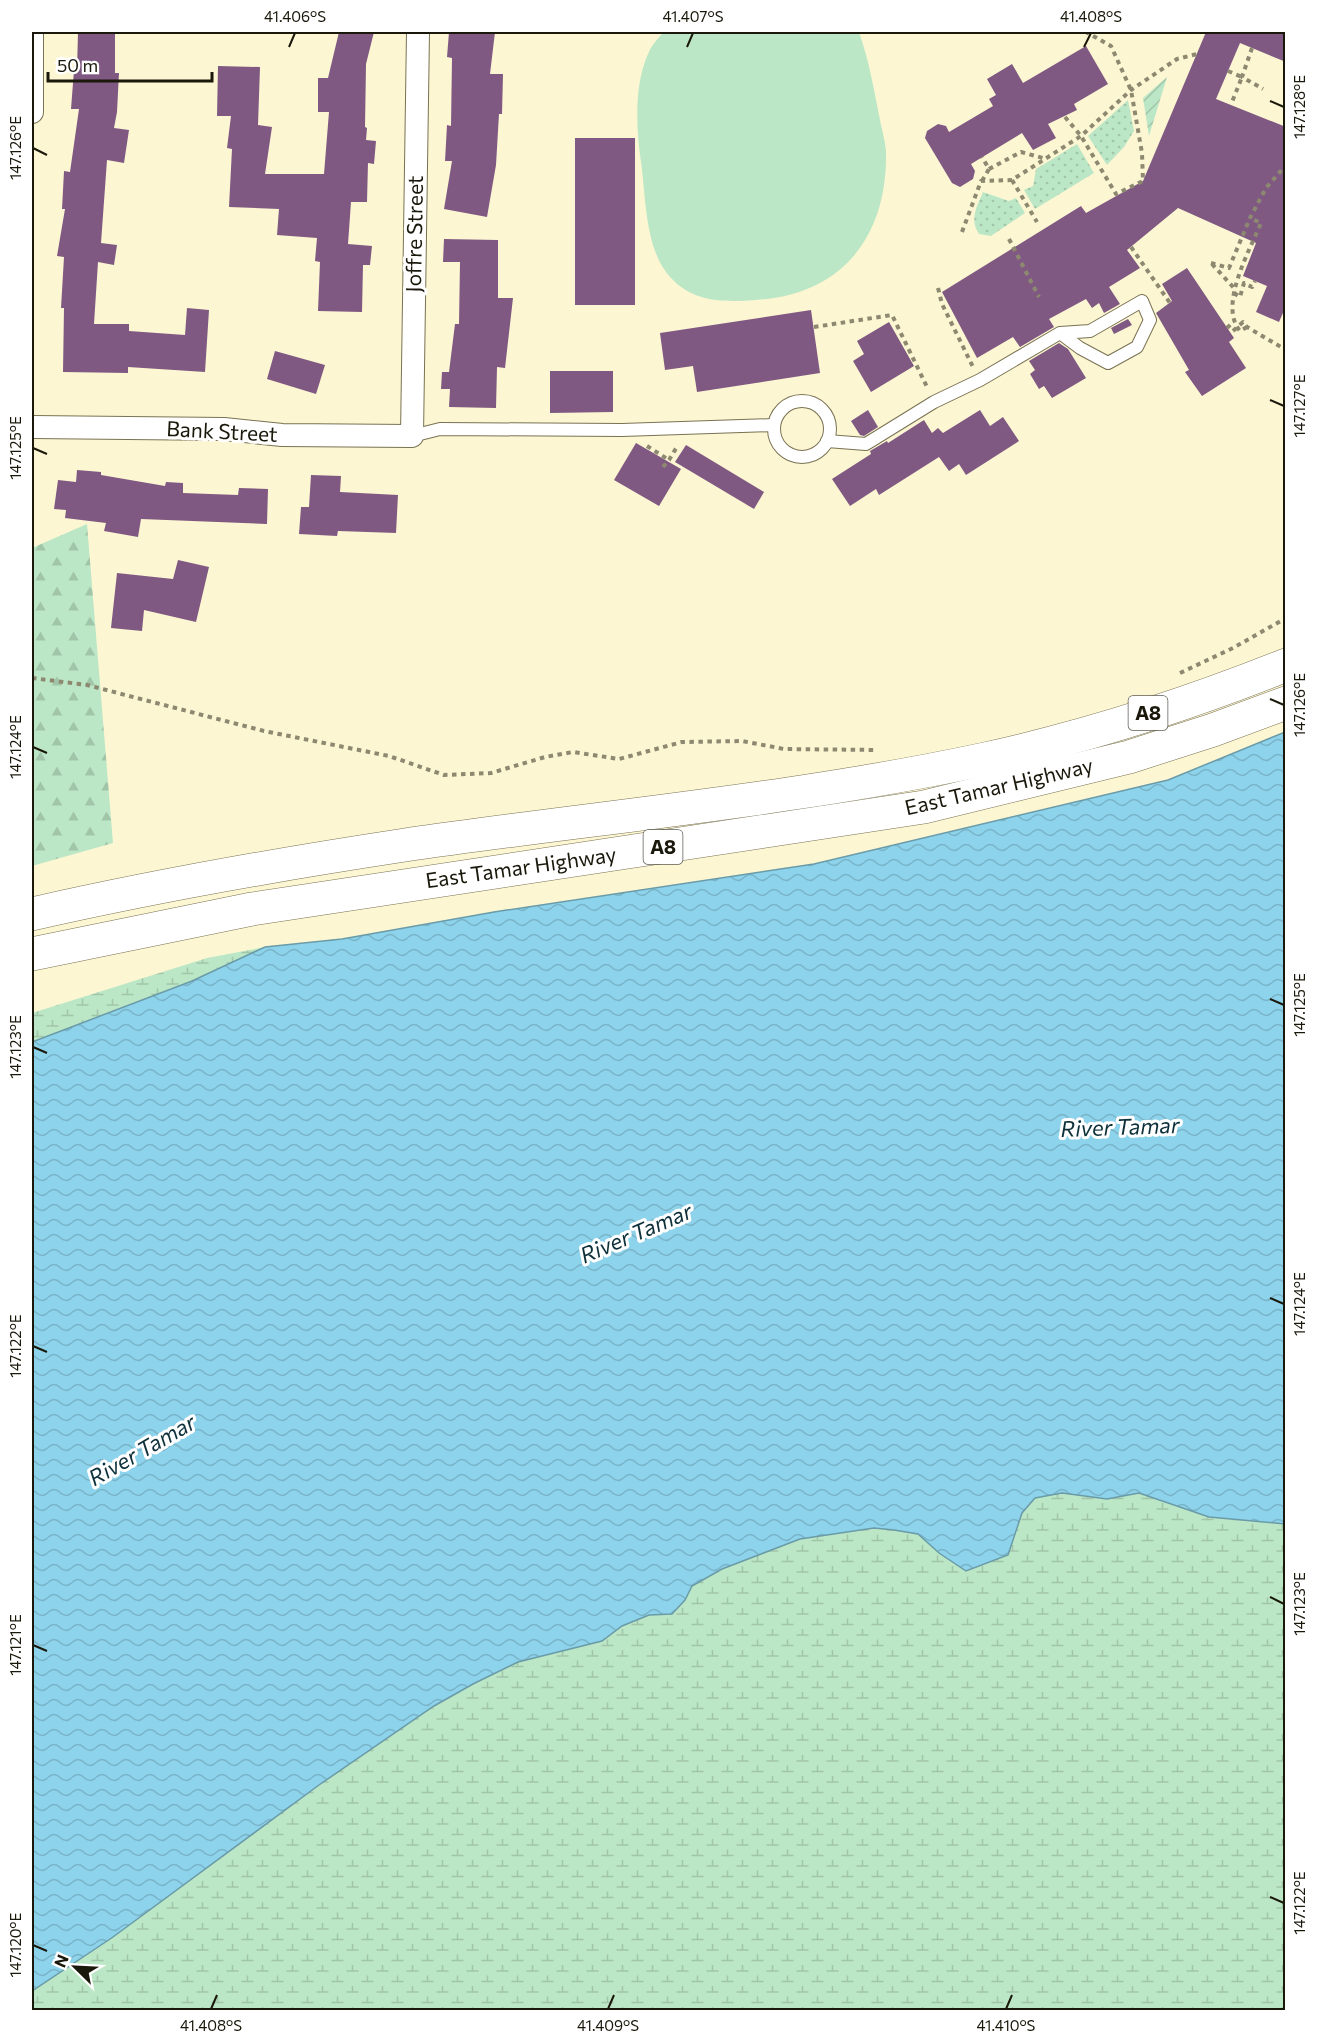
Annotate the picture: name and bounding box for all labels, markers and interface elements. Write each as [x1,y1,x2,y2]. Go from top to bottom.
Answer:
text: 41.406°S [264,7,326,25]
text: 41.407°S [663,7,724,25]
text: 41.408°S [1060,7,1122,25]
scale bar [48,45,212,83]
text: 50 m [57,54,98,76]
text: 147.128°E [1290,75,1308,139]
text: 147.126°E [6,116,24,180]
street label: Joffre Street [400,175,427,293]
text: 147.127°E [1290,374,1308,438]
street label: Bank Street [166,415,278,446]
text: 147.125°E [6,416,24,480]
text: 147.126°E [1290,673,1308,737]
road number: A8 [1128,696,1168,730]
text: 147.124°E [6,715,24,779]
street label: East Tamar Highway [902,752,1095,819]
road number: A8 [644,830,682,864]
street label: East Tamar Highway [424,841,618,892]
text: 147.125°E [1290,973,1308,1037]
text: 147.123°E [6,1015,24,1079]
water label: River Tamar [1060,1111,1181,1142]
water label: River Tamar [576,1196,697,1268]
text: 147.124°E [1290,1272,1308,1336]
text: 147.122°E [6,1314,24,1378]
water label: River Tamar [83,1407,201,1491]
text: 147.123°E [1290,1572,1308,1636]
text: 147.121°E [6,1614,24,1676]
text: 147.122°E [1290,1871,1308,1935]
text: 147.120°E [6,1913,24,1977]
north arrow [45,1937,105,1997]
text: N [50,1951,72,1970]
text: 41.408°S [180,2016,242,2034]
text: 41.409°S [577,2016,639,2034]
text: 41.410°S [977,2016,1036,2034]

